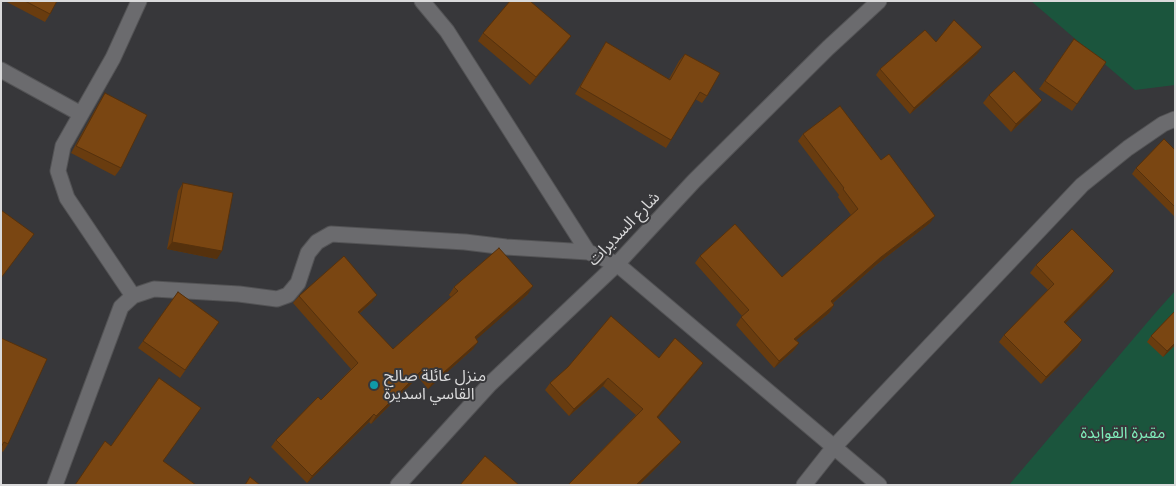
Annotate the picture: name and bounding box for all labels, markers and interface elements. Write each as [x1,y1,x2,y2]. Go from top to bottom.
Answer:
street label: شارع السديرات [584,188,664,270]
place label: منزل عائلة صالح القاسي اسديرة [384,366,486,404]
marker: منزل عائلة صالح القاسي اسديرة [368,379,380,391]
park label: مقبرة القوايدة [1081,423,1165,443]

